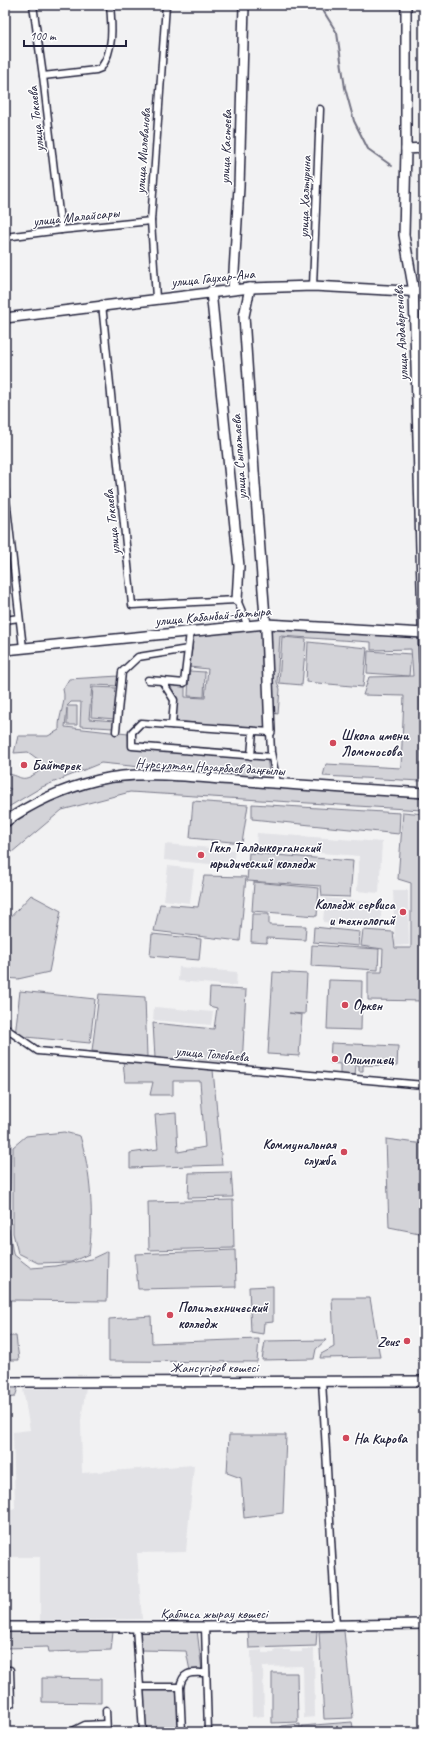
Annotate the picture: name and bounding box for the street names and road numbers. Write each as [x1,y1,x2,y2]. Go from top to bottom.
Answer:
street label: улица Токаева [24,85,48,154]
street label: улица Милованова [131,106,155,195]
street label: улица Кастеева [216,109,236,185]
street label: улица Халтурина [295,155,315,239]
street label: улица Малайсары [31,204,122,230]
street label: улица Гаухар-Ана [169,265,256,291]
street label: улица Алдабергенова [390,284,412,382]
street label: улица Сыпатаева [227,413,251,501]
street label: улица Токаева [100,488,124,557]
street label: улица Кабанбай-батыра [153,602,272,630]
street label: Нұрсұлтан Назарбаев даңғылы [135,755,287,779]
street label: улица Толебаева [174,1042,251,1066]
street label: Жансүгіров көшесі [170,1359,260,1376]
street label: Қаблиса жырау көшесі [160,1605,270,1622]

